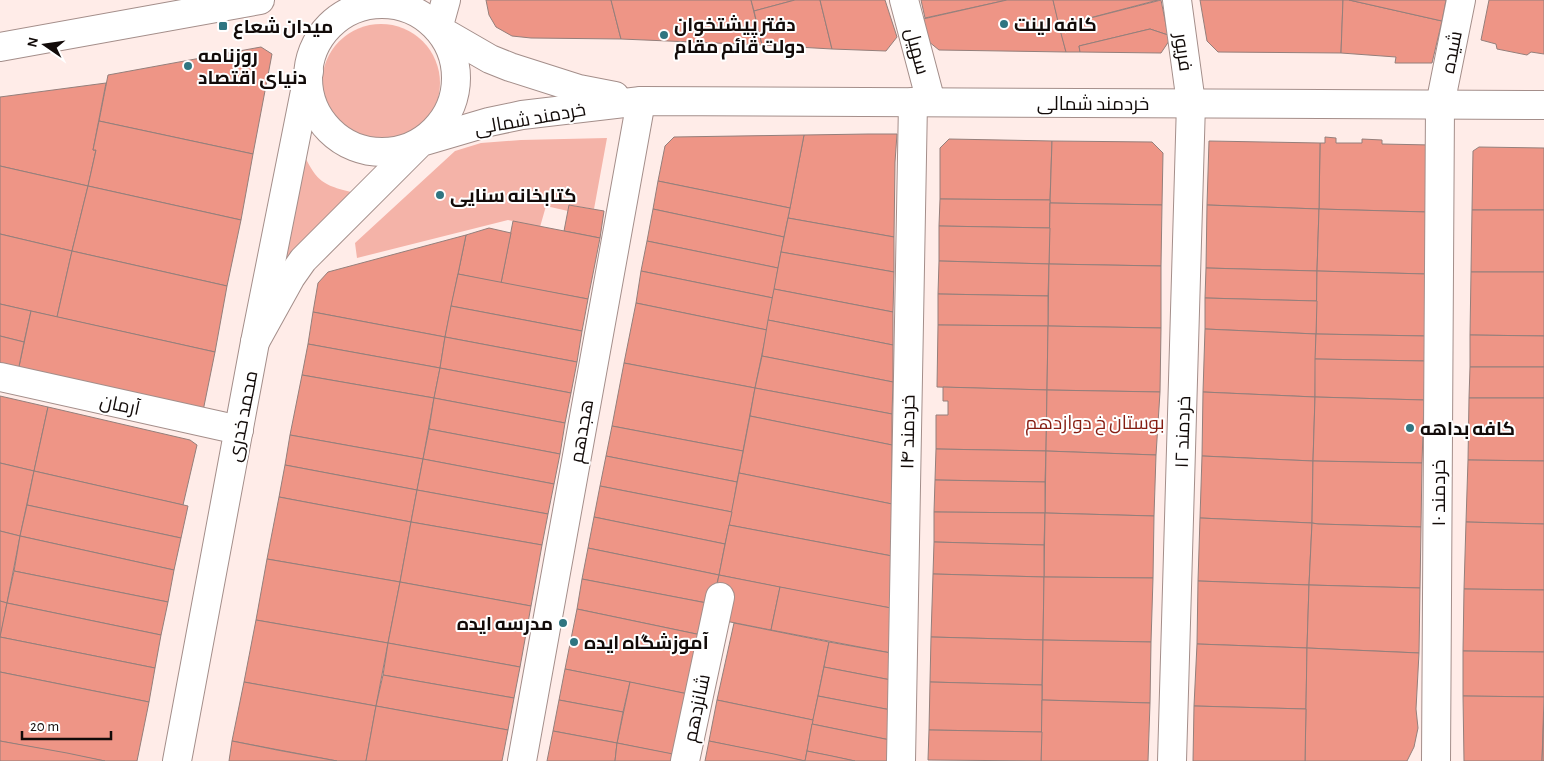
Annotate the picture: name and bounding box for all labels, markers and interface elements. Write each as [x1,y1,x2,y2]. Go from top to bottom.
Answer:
place label: دفتر پیشتخوان دولت قائم مقام [674,15,805,60]
place label: کافه لینت [1014,16,1097,35]
place label: میدان شعاع [233,17,333,40]
marker: کافه لینت [998,18,1010,30]
north arrow [20,20,70,70]
marker: میدان شعاع [217,20,229,32]
street label: سهیل [900,26,932,77]
marker: دفتر پیشتخوان دولت قائم مقام [658,29,670,41]
street label: شیده [1438,29,1466,75]
street label: فریور [1169,31,1195,73]
text: N [25,36,41,49]
place label: روزنامه دنیای اقتصاد [198,47,307,89]
marker: روزنامه دنیای اقتصاد [182,60,194,72]
street label: خردمند شمالی [1037,94,1149,115]
street label: خردمند شمالی [473,99,588,140]
place label: كتابخانه سنایی [450,187,577,207]
marker: كتابخانه سنایی [434,189,446,201]
street label: محمد خدری [225,369,263,464]
street label: آرمان [98,390,142,420]
street label: خردمند ۱۴ [898,394,920,470]
street label: خردمند ۱۲ [1173,396,1195,469]
street label: هجدهم [568,398,600,465]
park label: بوستان خ دوازدهم [1025,414,1165,436]
place label: کافه بداهه [1420,420,1515,439]
marker: کافه بداهه [1404,422,1416,434]
street label: خردمند ۱۰ [1430,459,1450,527]
place label: مدرسه ایده [457,615,553,635]
marker: مدرسه ایده [557,617,569,629]
place label: آموزشگاه ایده [584,632,709,655]
marker: آموزشگاه ایده [568,636,580,648]
street label: شانزدهم [680,672,717,745]
scale bar [22,708,111,740]
text: 20 m [30,719,59,734]

